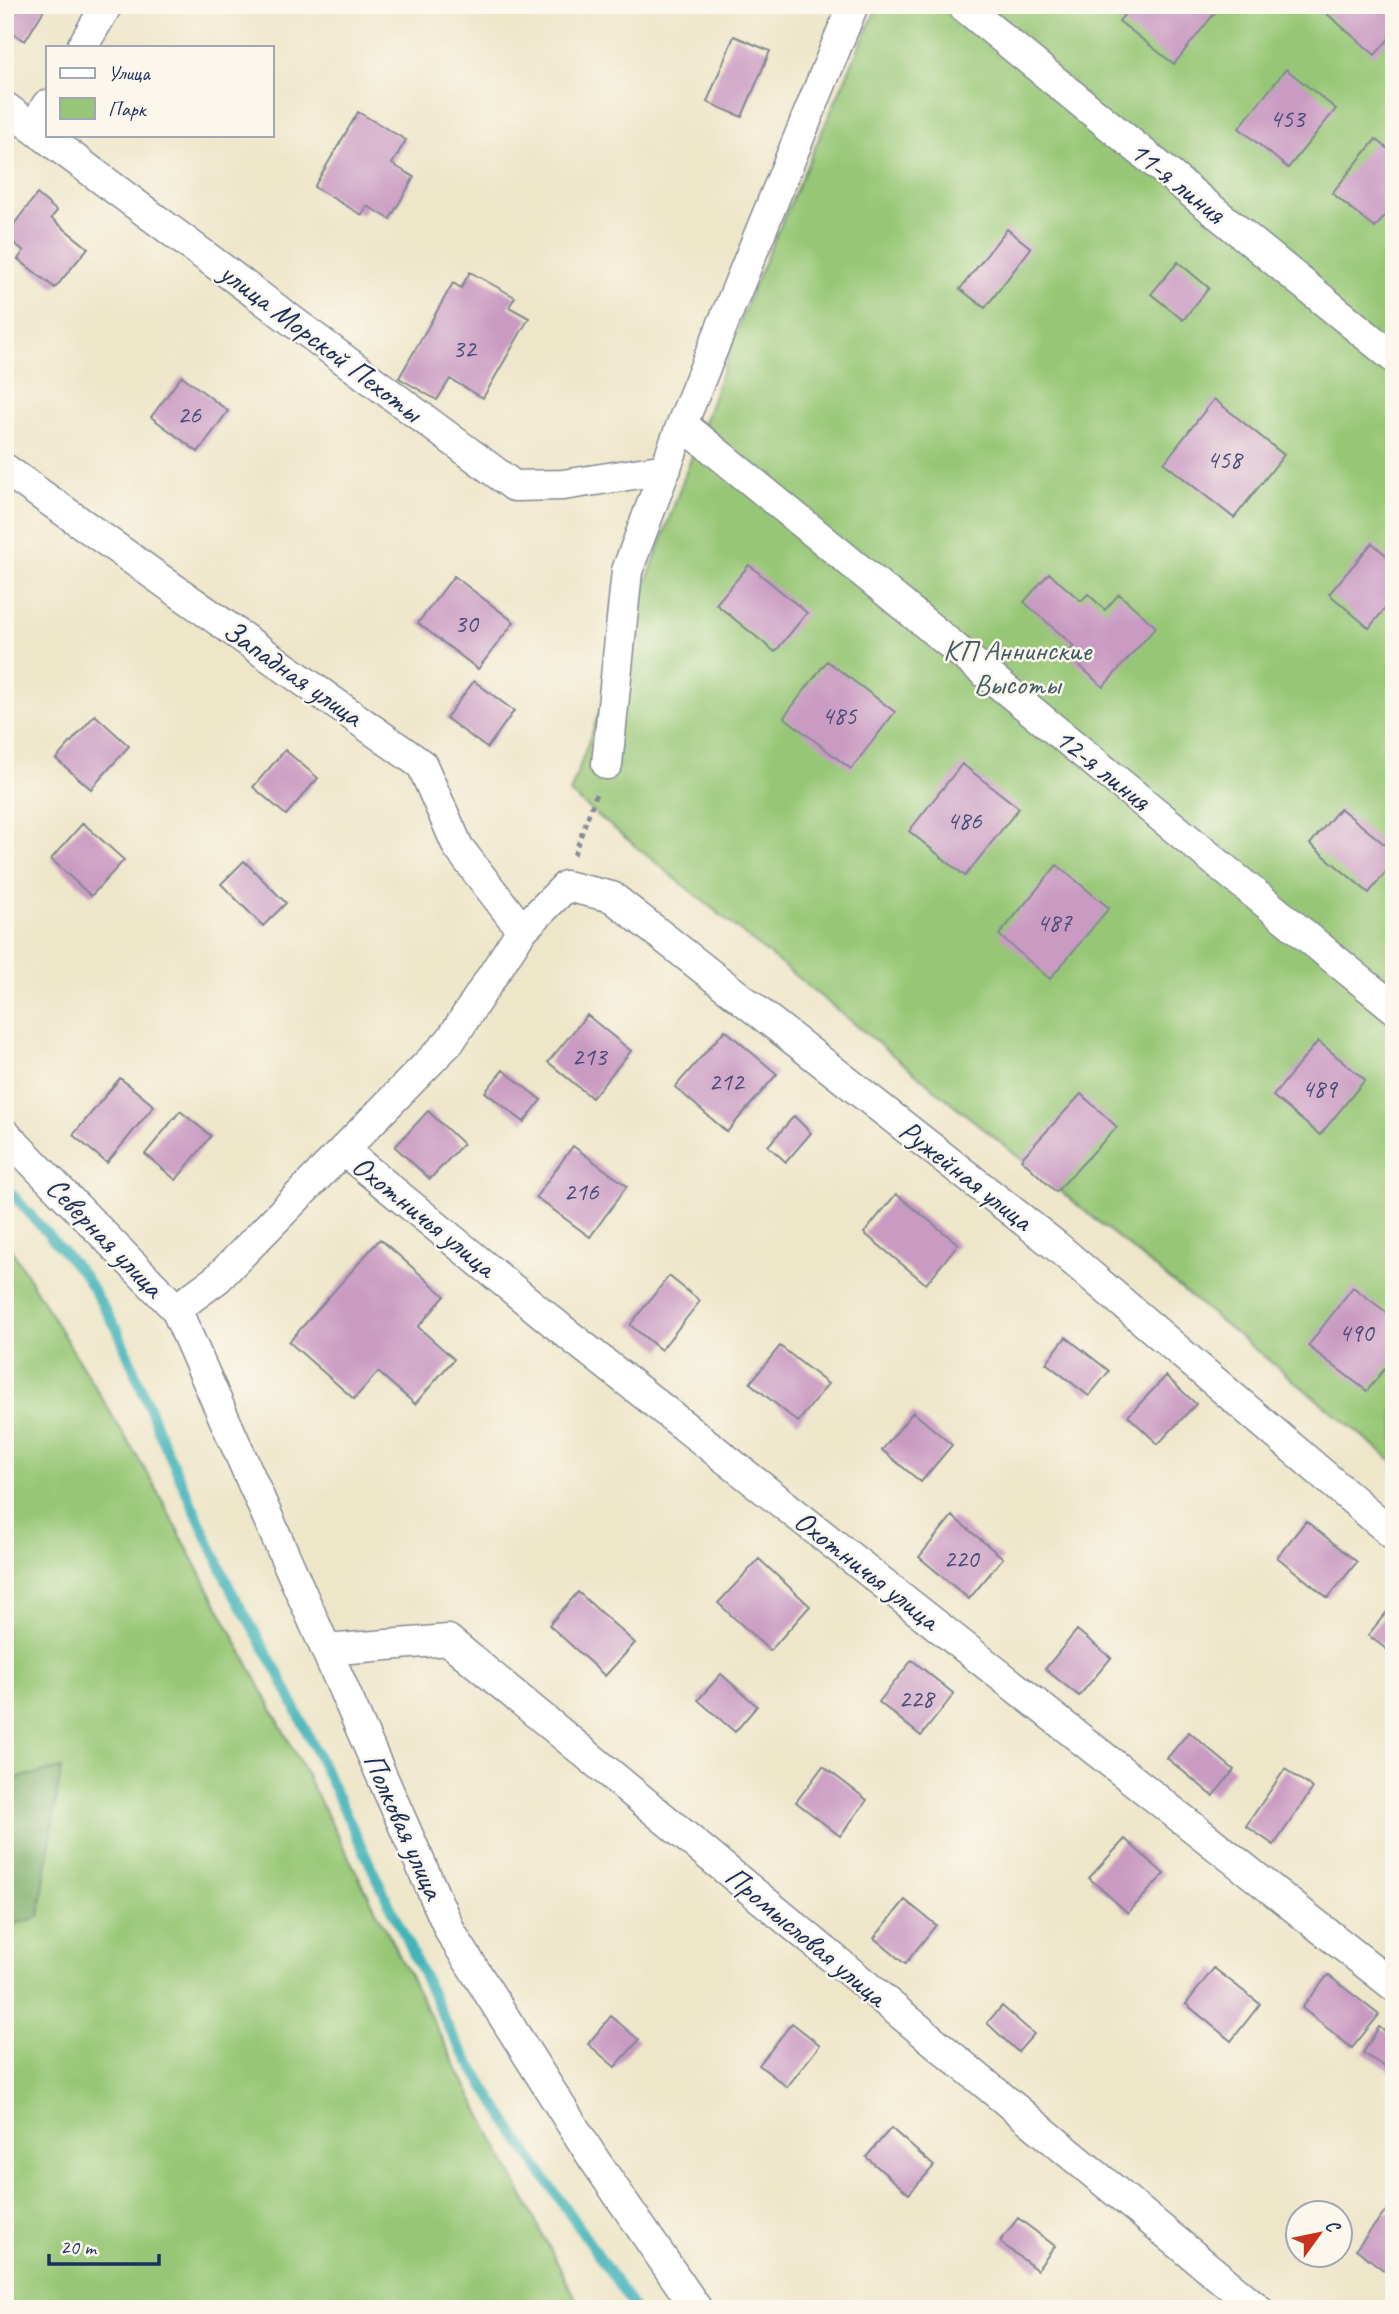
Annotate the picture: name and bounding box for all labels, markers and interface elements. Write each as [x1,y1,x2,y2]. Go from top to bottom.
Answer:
legend [46,46,273,136]
text: Улица [108,60,151,86]
text: Парк [108,96,148,122]
house number: 453 [1269,102,1307,135]
street label: 11-я линия [1122,132,1235,233]
street label: улица Морской Пехоты [211,252,431,432]
house number: 32 [452,332,478,365]
house number: 26 [177,398,202,431]
house number: 458 [1206,443,1244,476]
house number: 30 [454,607,480,640]
street label: Западная улица [216,611,372,736]
park label: КП Аннинские Высоты [943,631,1093,703]
house number: 485 [821,699,858,732]
street label: 12-я линия [1047,719,1160,820]
house number: 486 [946,804,983,837]
house number: 487 [1036,906,1073,939]
house number: 213 [571,1040,609,1073]
house number: 212 [708,1065,746,1098]
house number: 489 [1301,1072,1339,1105]
street label: Ружейная улица [892,1111,1042,1240]
street label: Охотничья улица [344,1146,506,1287]
street label: Северная улица [38,1169,173,1307]
house number: 216 [563,1175,600,1208]
house number: 490 [1338,1316,1376,1349]
street label: Охотничья улица [787,1501,949,1640]
house number: 220 [943,1542,981,1575]
house number: 228 [898,1682,936,1715]
street label: Полковая улица [355,1747,454,1907]
street label: Промысловая улица [717,1857,897,2016]
north arrow [1284,2198,1354,2268]
text: С [1320,2215,1346,2238]
scale bar [49,2223,159,2267]
text: 20 m [60,2234,98,2260]

